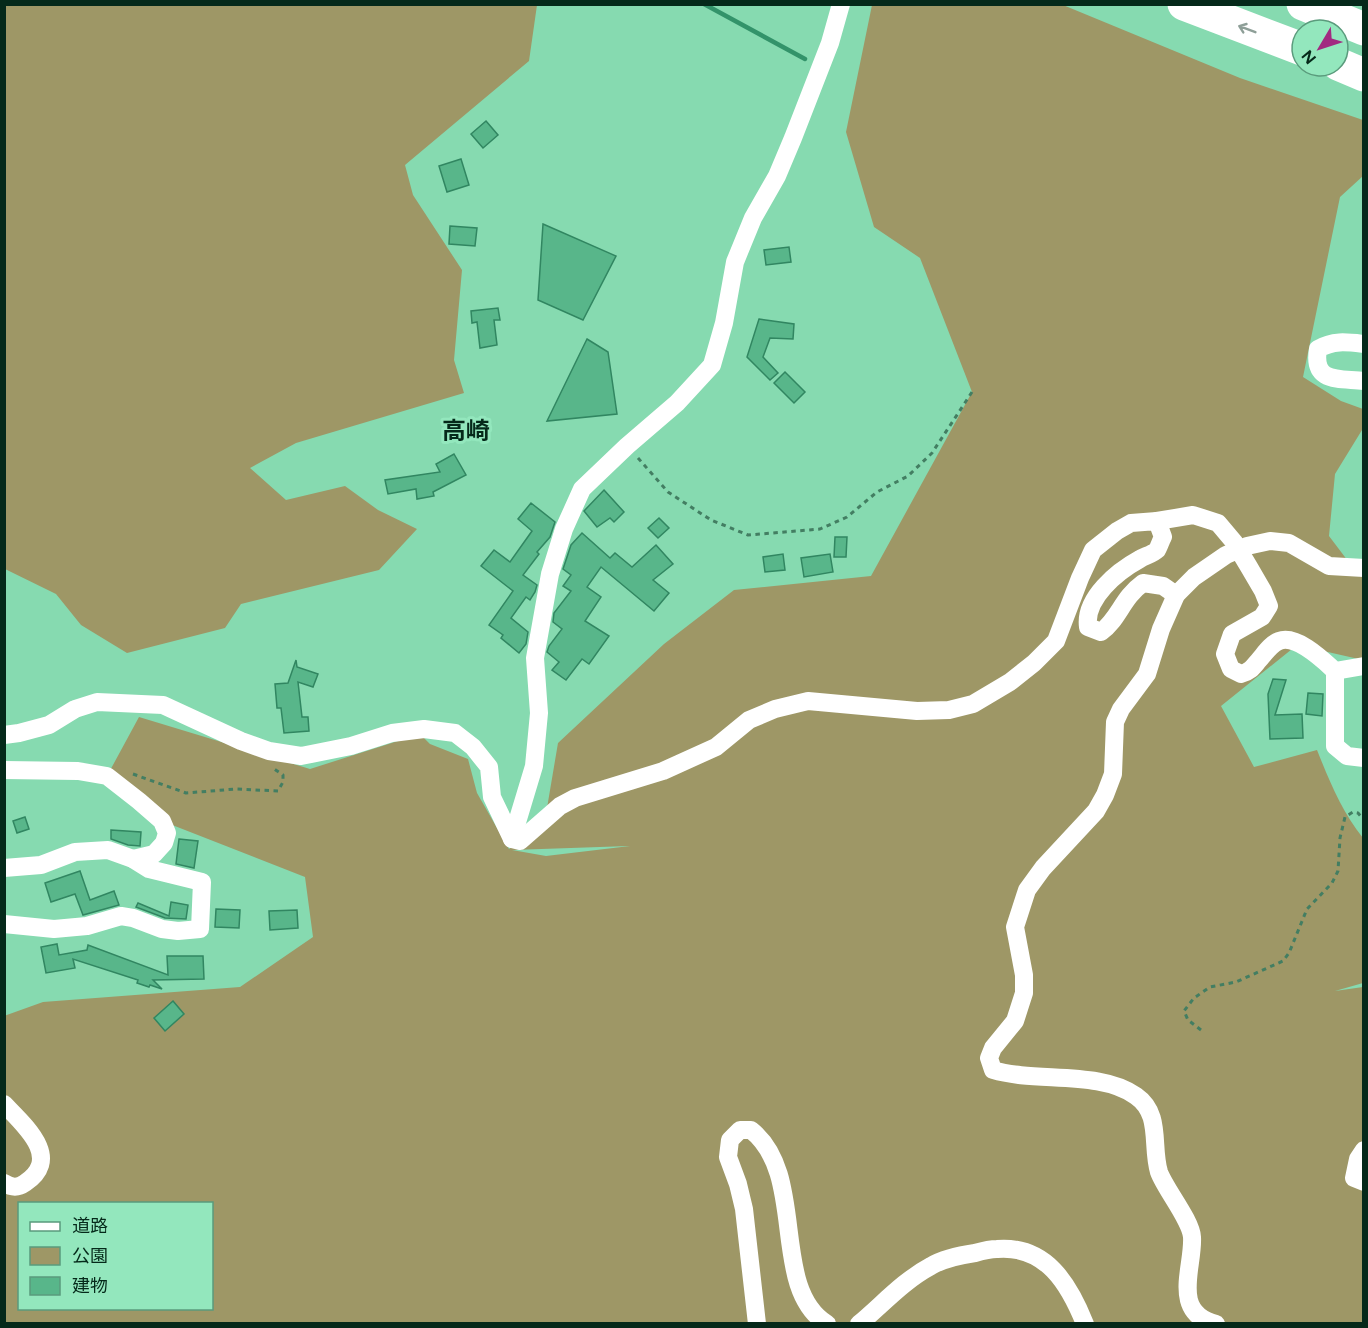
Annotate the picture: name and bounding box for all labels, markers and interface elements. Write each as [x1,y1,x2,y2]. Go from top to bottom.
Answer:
north arrow [1290,18,1350,78]
one-way arrow [1239,22,1257,33]
text: N [1297,46,1320,68]
district label: 高崎 [442,416,490,445]
legend [18,1202,213,1310]
text: 道路 [72,1215,108,1237]
text: 公園 [72,1245,108,1267]
text: 建物 [72,1275,108,1297]

